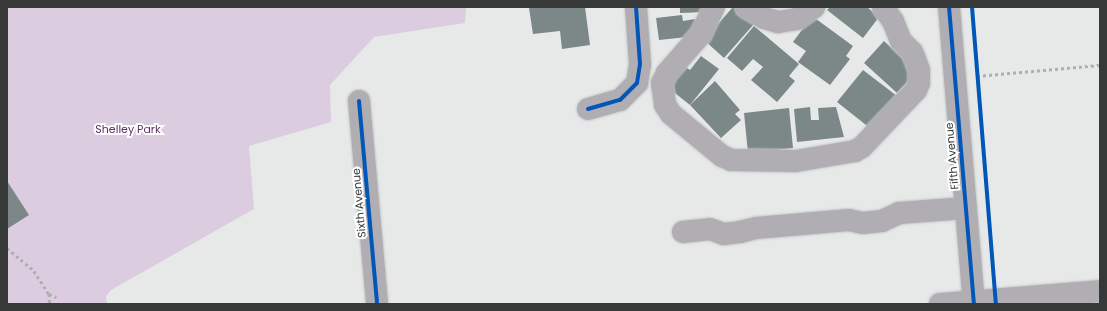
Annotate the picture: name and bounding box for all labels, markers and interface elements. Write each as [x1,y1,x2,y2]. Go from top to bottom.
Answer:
park label: Shelley Park [95,122,161,136]
street label: Fifth Avenue [942,122,962,190]
street label: Sixth Avenue [349,168,369,238]

